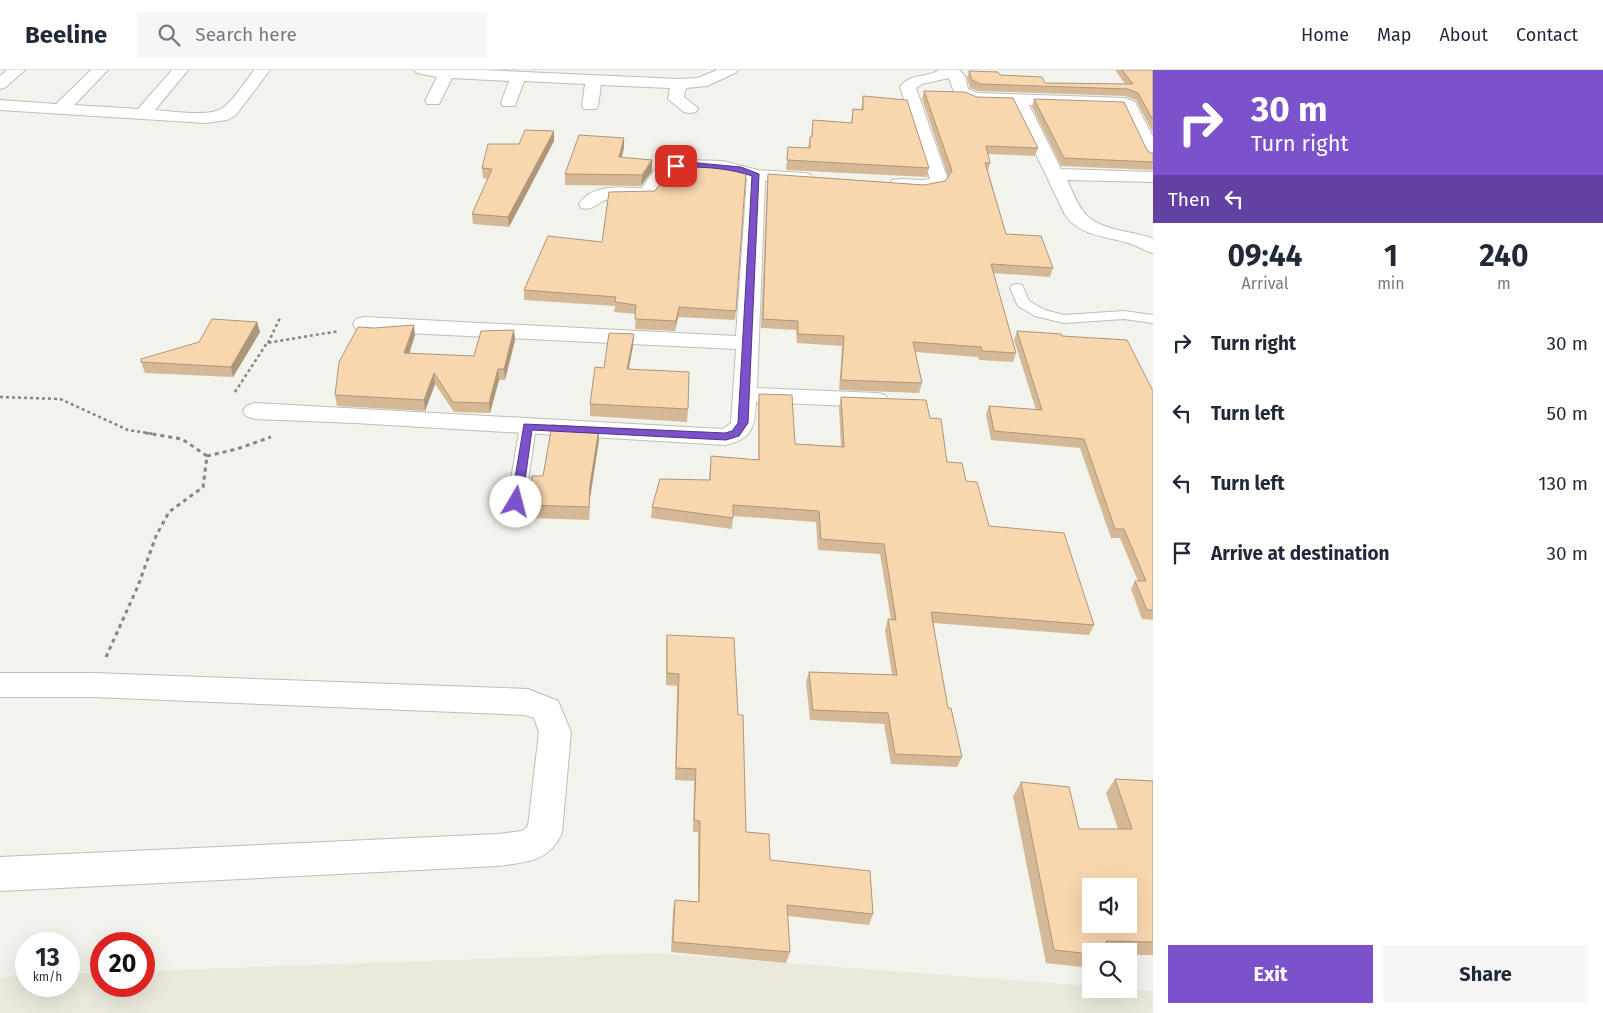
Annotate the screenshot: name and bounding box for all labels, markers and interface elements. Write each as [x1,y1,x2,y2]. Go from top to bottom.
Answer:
search box [137,12,487,57]
text: Beeline [25,21,107,49]
icon: search [155,21,183,49]
text: Search here [195,23,297,46]
text: Home [1301,24,1349,46]
text: Map [1377,24,1411,46]
text: About [1439,24,1488,46]
text: Contact [1516,24,1578,46]
text: 30 m [1251,88,1328,130]
icon: right [1168,90,1233,155]
text: Turn right [1251,130,1348,157]
pin [655,145,697,187]
icon: arrive [662,152,690,180]
icon: left [1220,185,1248,213]
text: Then [1168,188,1210,211]
text: 09:44 [1228,238,1303,274]
text: 1 [1384,238,1398,274]
text: 240 [1479,238,1528,274]
text: Arrival [1242,274,1289,293]
text: min [1377,274,1405,293]
text: m [1497,274,1511,293]
icon: right [1168,329,1196,357]
text: Turn right [1211,332,1296,355]
text: 30 m [1547,332,1588,355]
icon: left [1168,399,1196,427]
text: Turn left [1211,402,1285,425]
text: 50 m [1547,402,1588,425]
icon: left [1168,469,1196,497]
text: Turn left [1211,472,1285,495]
text: 130 m [1538,472,1588,495]
position arrow [489,475,541,527]
icon: arrive [1168,539,1196,567]
text: Arrive at destination [1211,542,1390,565]
text: 30 m [1547,542,1588,565]
map controls [1082,878,1137,998]
button: sound [1082,878,1137,933]
speed limit sign: 20 [90,932,155,997]
text: 13 [35,943,60,973]
button: search [1082,943,1137,998]
button: Exit [1168,945,1373,1003]
button: Share [1383,945,1588,1003]
text: km/h [33,970,62,984]

